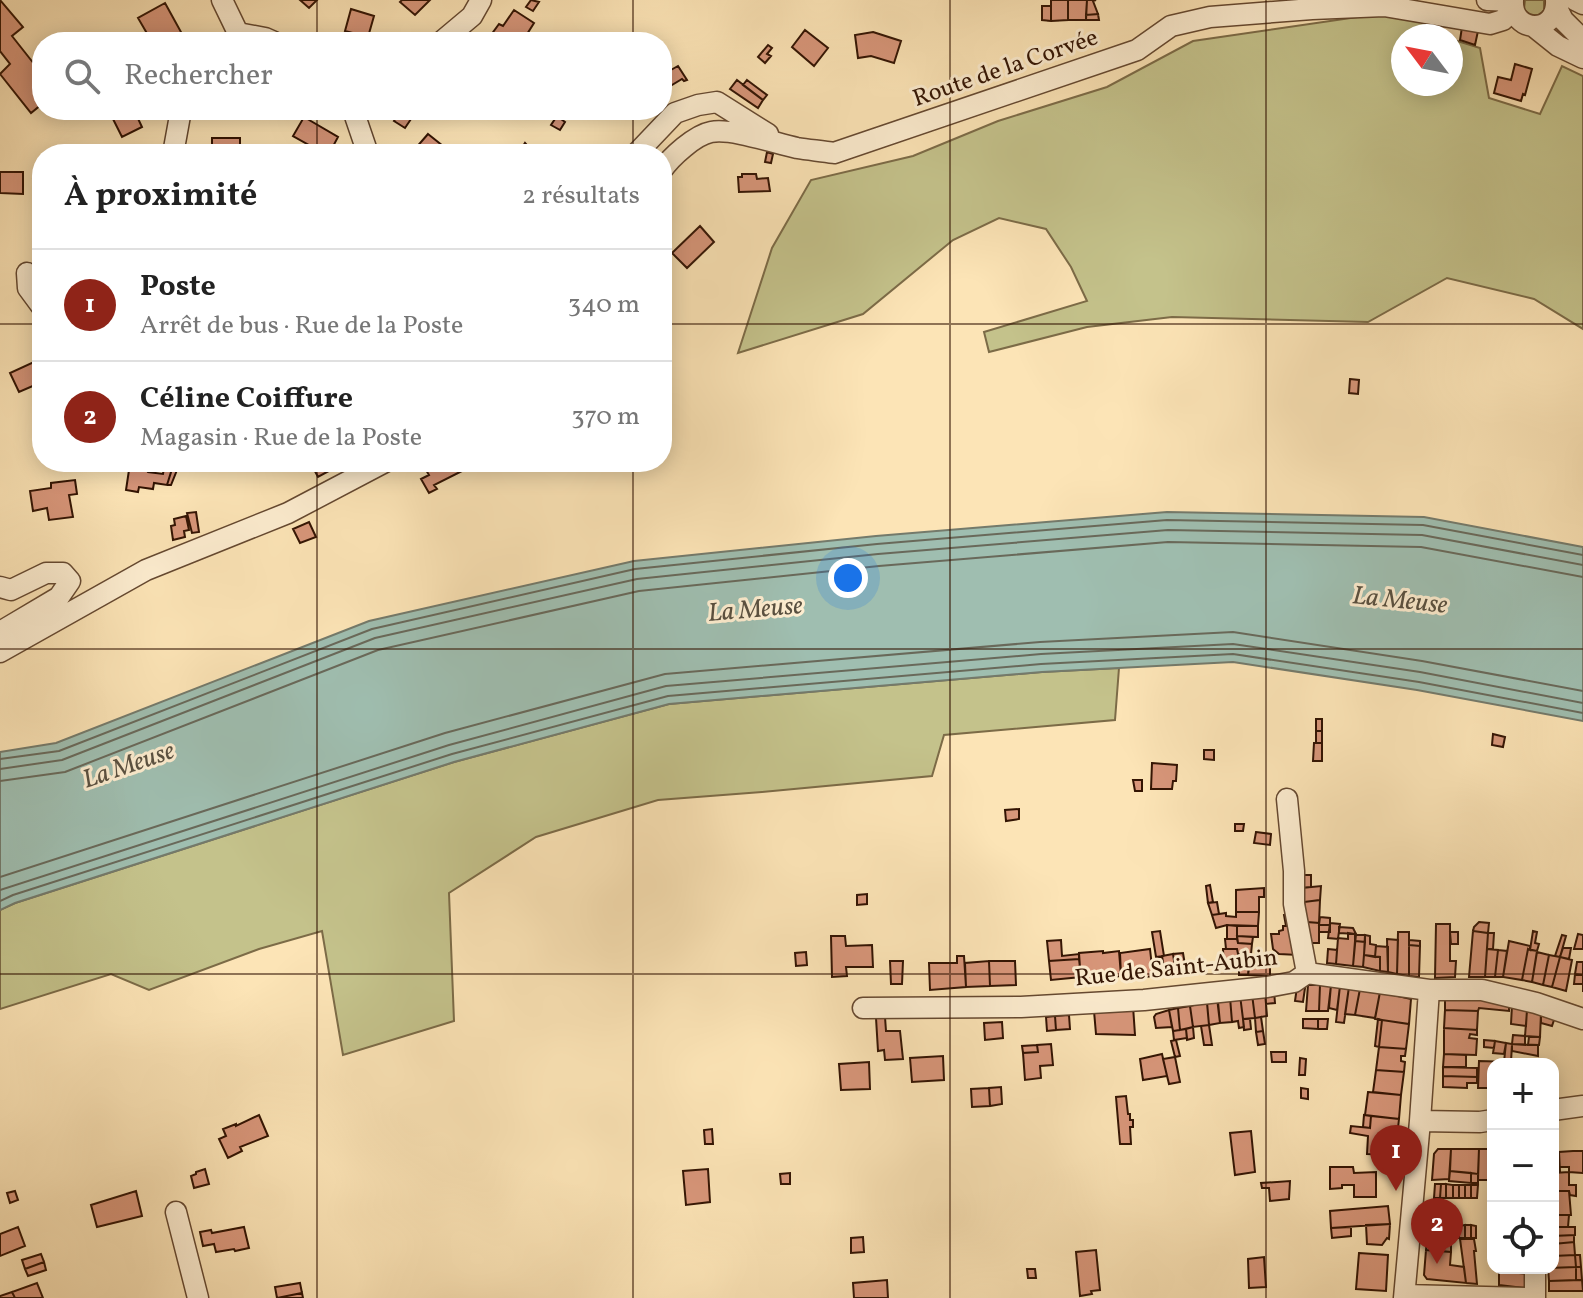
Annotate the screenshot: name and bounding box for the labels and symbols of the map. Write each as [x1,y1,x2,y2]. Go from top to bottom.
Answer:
street label: Route de la Corvée [908,21,1103,117]
north arrow [1391,24,1463,96]
your location [828,558,868,598]
water label: La Meuse [1351,578,1449,624]
water label: La Meuse [706,588,805,632]
water label: La Meuse [78,733,180,798]
street label: Rue de Saint-Aubin [1073,941,1279,997]
pin: 1 [1370,1125,1422,1191]
pin: 2 [1411,1198,1463,1264]

